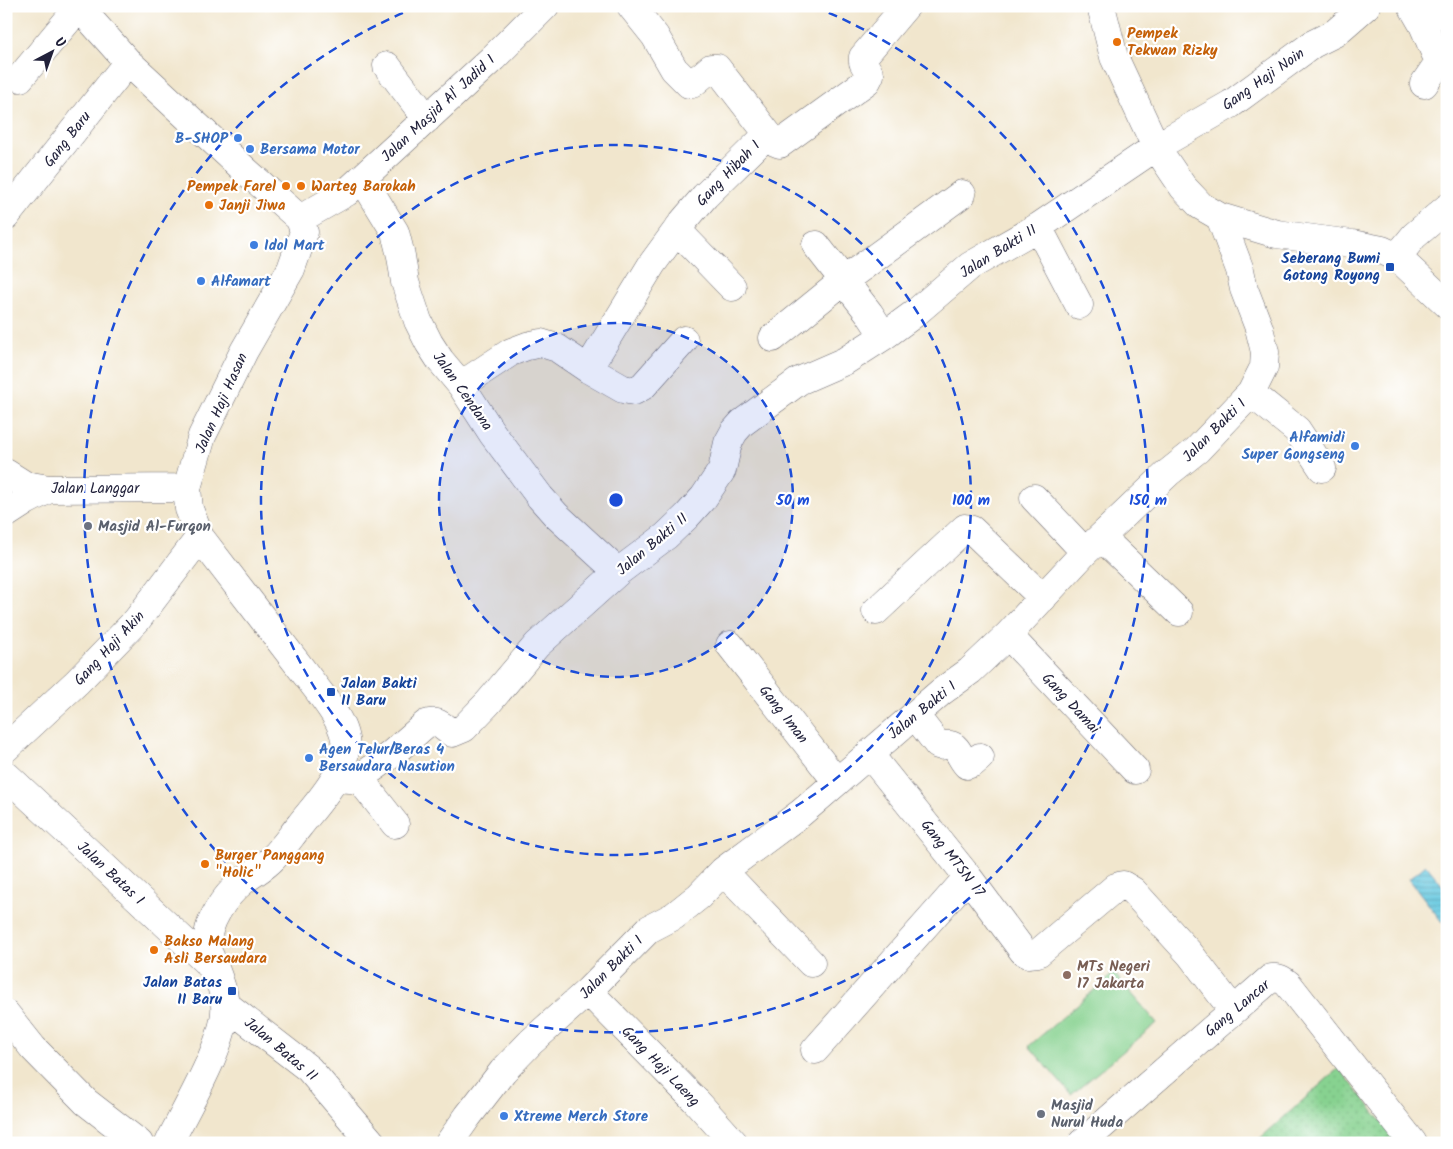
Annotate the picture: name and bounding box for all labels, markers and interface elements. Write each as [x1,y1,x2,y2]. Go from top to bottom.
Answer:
place label: Pempek Tekwan Rizky [1127,22,1218,63]
north arrow [28,28,78,78]
text: U [50,32,71,54]
marker: Pempek Tekwan Rizky [1111,36,1123,48]
street label: Gang Haji Noin [1217,42,1310,117]
street label: Jalan Masjid Al' Jadid I [376,49,502,168]
street label: Gang Baru [38,106,98,173]
place label: B-SHOP [175,127,229,151]
marker: B-SHOP [232,132,244,144]
street label: Gang Hibah I [691,135,767,212]
place label: Bersama Motor [260,138,360,162]
marker: Bersama Motor [244,143,256,155]
place label: Pempek Farel [187,175,276,199]
place label: Warteg Barokah [311,175,416,199]
marker: Pempek Farel [280,180,292,192]
marker: Warteg Barokah [295,180,307,192]
place label: Janji Jiwa [219,194,286,218]
marker: Janji Jiwa [203,199,215,211]
street label: Jalan Bakti II [955,218,1042,285]
place label: Idol Mart [264,234,325,258]
marker: Idol Mart [248,239,260,251]
place label: Seberang Bumi Gotong Royong [1281,247,1381,288]
marker: Seberang Bumi Gotong Royong [1384,261,1396,273]
place label: Alfamart [211,270,271,294]
marker: Alfamart [195,275,207,287]
street label: Jalan Cendana [426,347,498,436]
street label: Jalan Haji Hasan [189,349,255,458]
street label: Jalan Bakti I [1177,393,1253,468]
place label: Alfamidi Super Gongseng [1242,426,1346,467]
marker: Alfamidi Super Gongseng [1349,440,1361,452]
street label: Jalan Langgar [51,477,140,501]
text: 50 m [775,489,810,513]
text: 100 m [952,489,990,513]
text: 150 m [1129,489,1167,513]
centre of rings [607,491,625,509]
street label: Jalan Bakti II [612,507,694,582]
place label: Masjid Al-Furqon [98,515,211,539]
marker: Masjid Al-Furqon [82,520,94,532]
street label: Gang Haji Akin [68,606,151,692]
street label: Gang Damai [1035,667,1106,741]
place label: Jalan Bakti II Baru [341,672,418,713]
street label: Jalan Bakti I [883,675,962,746]
street label: Gang Iman [753,680,814,749]
marker: Jalan Bakti II Baru [325,686,337,698]
place label: Agen Telur/Beras 4 Bersaudara Nasution [319,738,455,779]
marker: Agen Telur/Beras 4 Bersaudara Nasution [303,752,315,764]
street label: Gang MTSN 17 [914,815,991,903]
street label: Jalan Batas I [71,836,150,912]
place label: Burger Panggang "Holic" [215,844,325,885]
marker: Burger Panggang "Holic" [199,858,211,870]
place label: Bakso Malang Asli Bersaudara [164,930,267,971]
street label: Jalan Bakti I [574,930,650,1005]
marker: Bakso Malang Asli Bersaudara [148,944,160,956]
place label: MTs Negeri 17 Jakarta [1077,955,1151,996]
marker: MTs Negeri 17 Jakarta [1061,969,1073,981]
place label: Jalan Batas II Baru [143,971,223,1012]
street label: Gang Lancar [1200,973,1276,1043]
marker: Jalan Batas II Baru [226,985,238,997]
street label: Jalan Batas II [238,1012,323,1088]
street label: Gang Haji Laeng [615,1021,705,1113]
place label: Masjid Nurul Huda [1051,1094,1123,1135]
place label: Xtreme Merch Store [513,1105,649,1129]
marker: Masjid Nurul Huda [1035,1108,1047,1120]
marker: Xtreme Merch Store [498,1110,510,1122]

